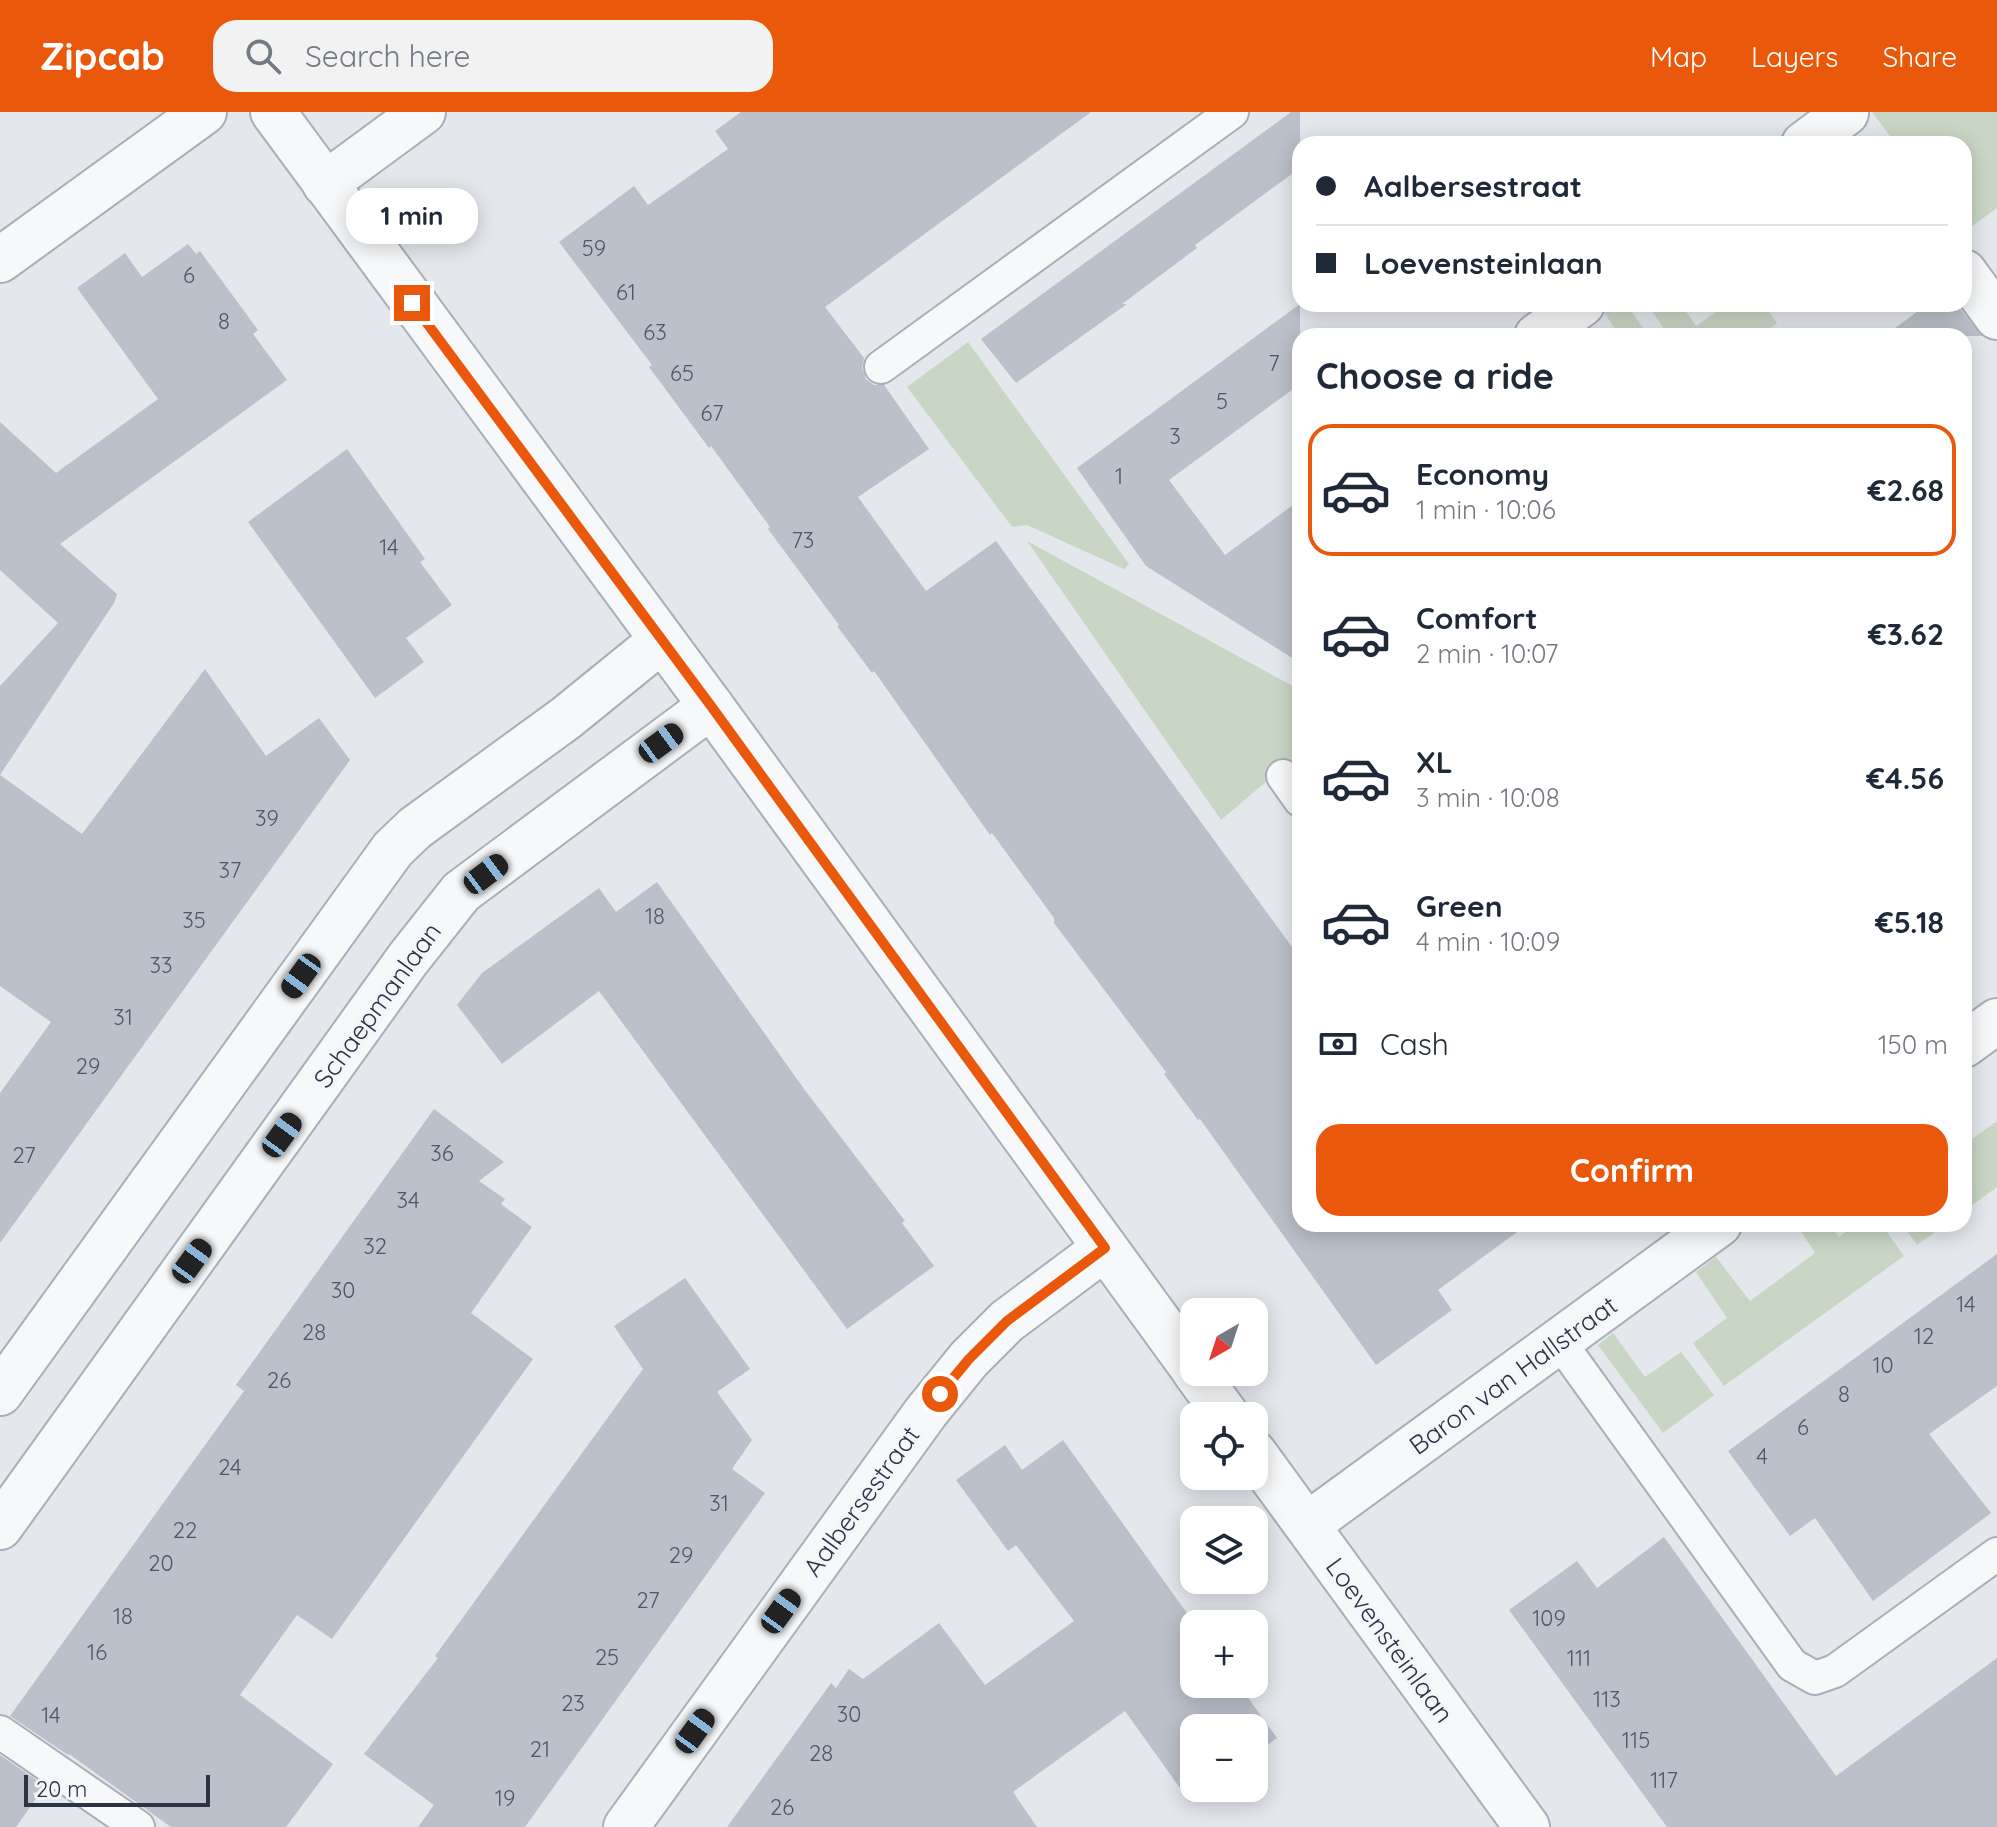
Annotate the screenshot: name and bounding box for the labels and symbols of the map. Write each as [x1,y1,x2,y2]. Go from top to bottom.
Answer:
callout: 1 min [346,187,478,243]
house number: 59 [582,234,606,262]
house number: 6 [183,261,195,289]
house number: 61 [616,278,636,306]
route end [394,285,430,321]
house number: 8 [218,307,230,335]
house number: 63 [643,318,667,346]
house number: 7 [1268,349,1280,377]
house number: 65 [670,359,694,387]
house number: 5 [1216,387,1228,415]
house number: 67 [700,399,724,427]
house number: 3 [1169,422,1181,450]
house number: 1 [1115,462,1123,490]
house number: 73 [792,526,814,554]
house number: 14 [379,533,399,561]
car [635,719,687,767]
house number: 39 [255,804,279,832]
car [460,850,512,898]
house number: 37 [219,856,241,884]
house number: 18 [645,902,665,930]
house number: 35 [182,906,206,934]
street label: Schaepmanlaan [306,916,448,1094]
car [277,950,325,1002]
house number: 33 [149,951,173,979]
house number: 31 [113,1003,133,1031]
house number: 29 [76,1052,100,1080]
car [258,1109,306,1161]
house number: 36 [430,1139,454,1167]
house number: 27 [12,1141,36,1169]
house number: 34 [396,1186,420,1214]
house number: 32 [363,1232,387,1260]
car [168,1235,216,1287]
house number: 30 [331,1276,355,1304]
street label: Baron van Hallstraat [1402,1288,1624,1462]
house number: 14 [1956,1290,1976,1318]
north arrow [1180,1298,1268,1386]
house number: 28 [302,1318,326,1346]
house number: 12 [1914,1322,1934,1350]
house number: 10 [1872,1351,1894,1379]
house number: 26 [267,1366,291,1394]
route start [922,1376,958,1412]
house number: 8 [1838,1380,1850,1408]
house number: 6 [1797,1413,1809,1441]
street label: Aalbersestraat [795,1419,927,1583]
house number: 4 [1756,1442,1768,1470]
house number: 24 [218,1453,242,1481]
house number: 31 [709,1489,729,1517]
house number: 22 [173,1516,197,1544]
house number: 29 [669,1541,693,1569]
house number: 20 [148,1549,174,1577]
street label: Loevensteinlaan [1319,1551,1461,1729]
car [757,1585,805,1637]
house number: 27 [636,1586,660,1614]
house number: 18 [113,1602,133,1630]
house number: 109 [1532,1604,1566,1632]
house number: 16 [87,1638,107,1666]
house number: 25 [595,1643,619,1671]
house number: 111 [1567,1644,1591,1672]
house number: 113 [1593,1685,1621,1713]
house number: 23 [561,1689,585,1717]
house number: 30 [837,1700,861,1728]
house number: 14 [41,1701,61,1729]
car [671,1705,719,1757]
house number: 115 [1622,1726,1650,1754]
house number: 21 [530,1735,550,1763]
house number: 28 [809,1739,833,1767]
house number: 117 [1650,1766,1678,1794]
scale bar [24,1771,210,1807]
house number: 19 [495,1784,515,1812]
house number: 26 [770,1793,794,1821]

